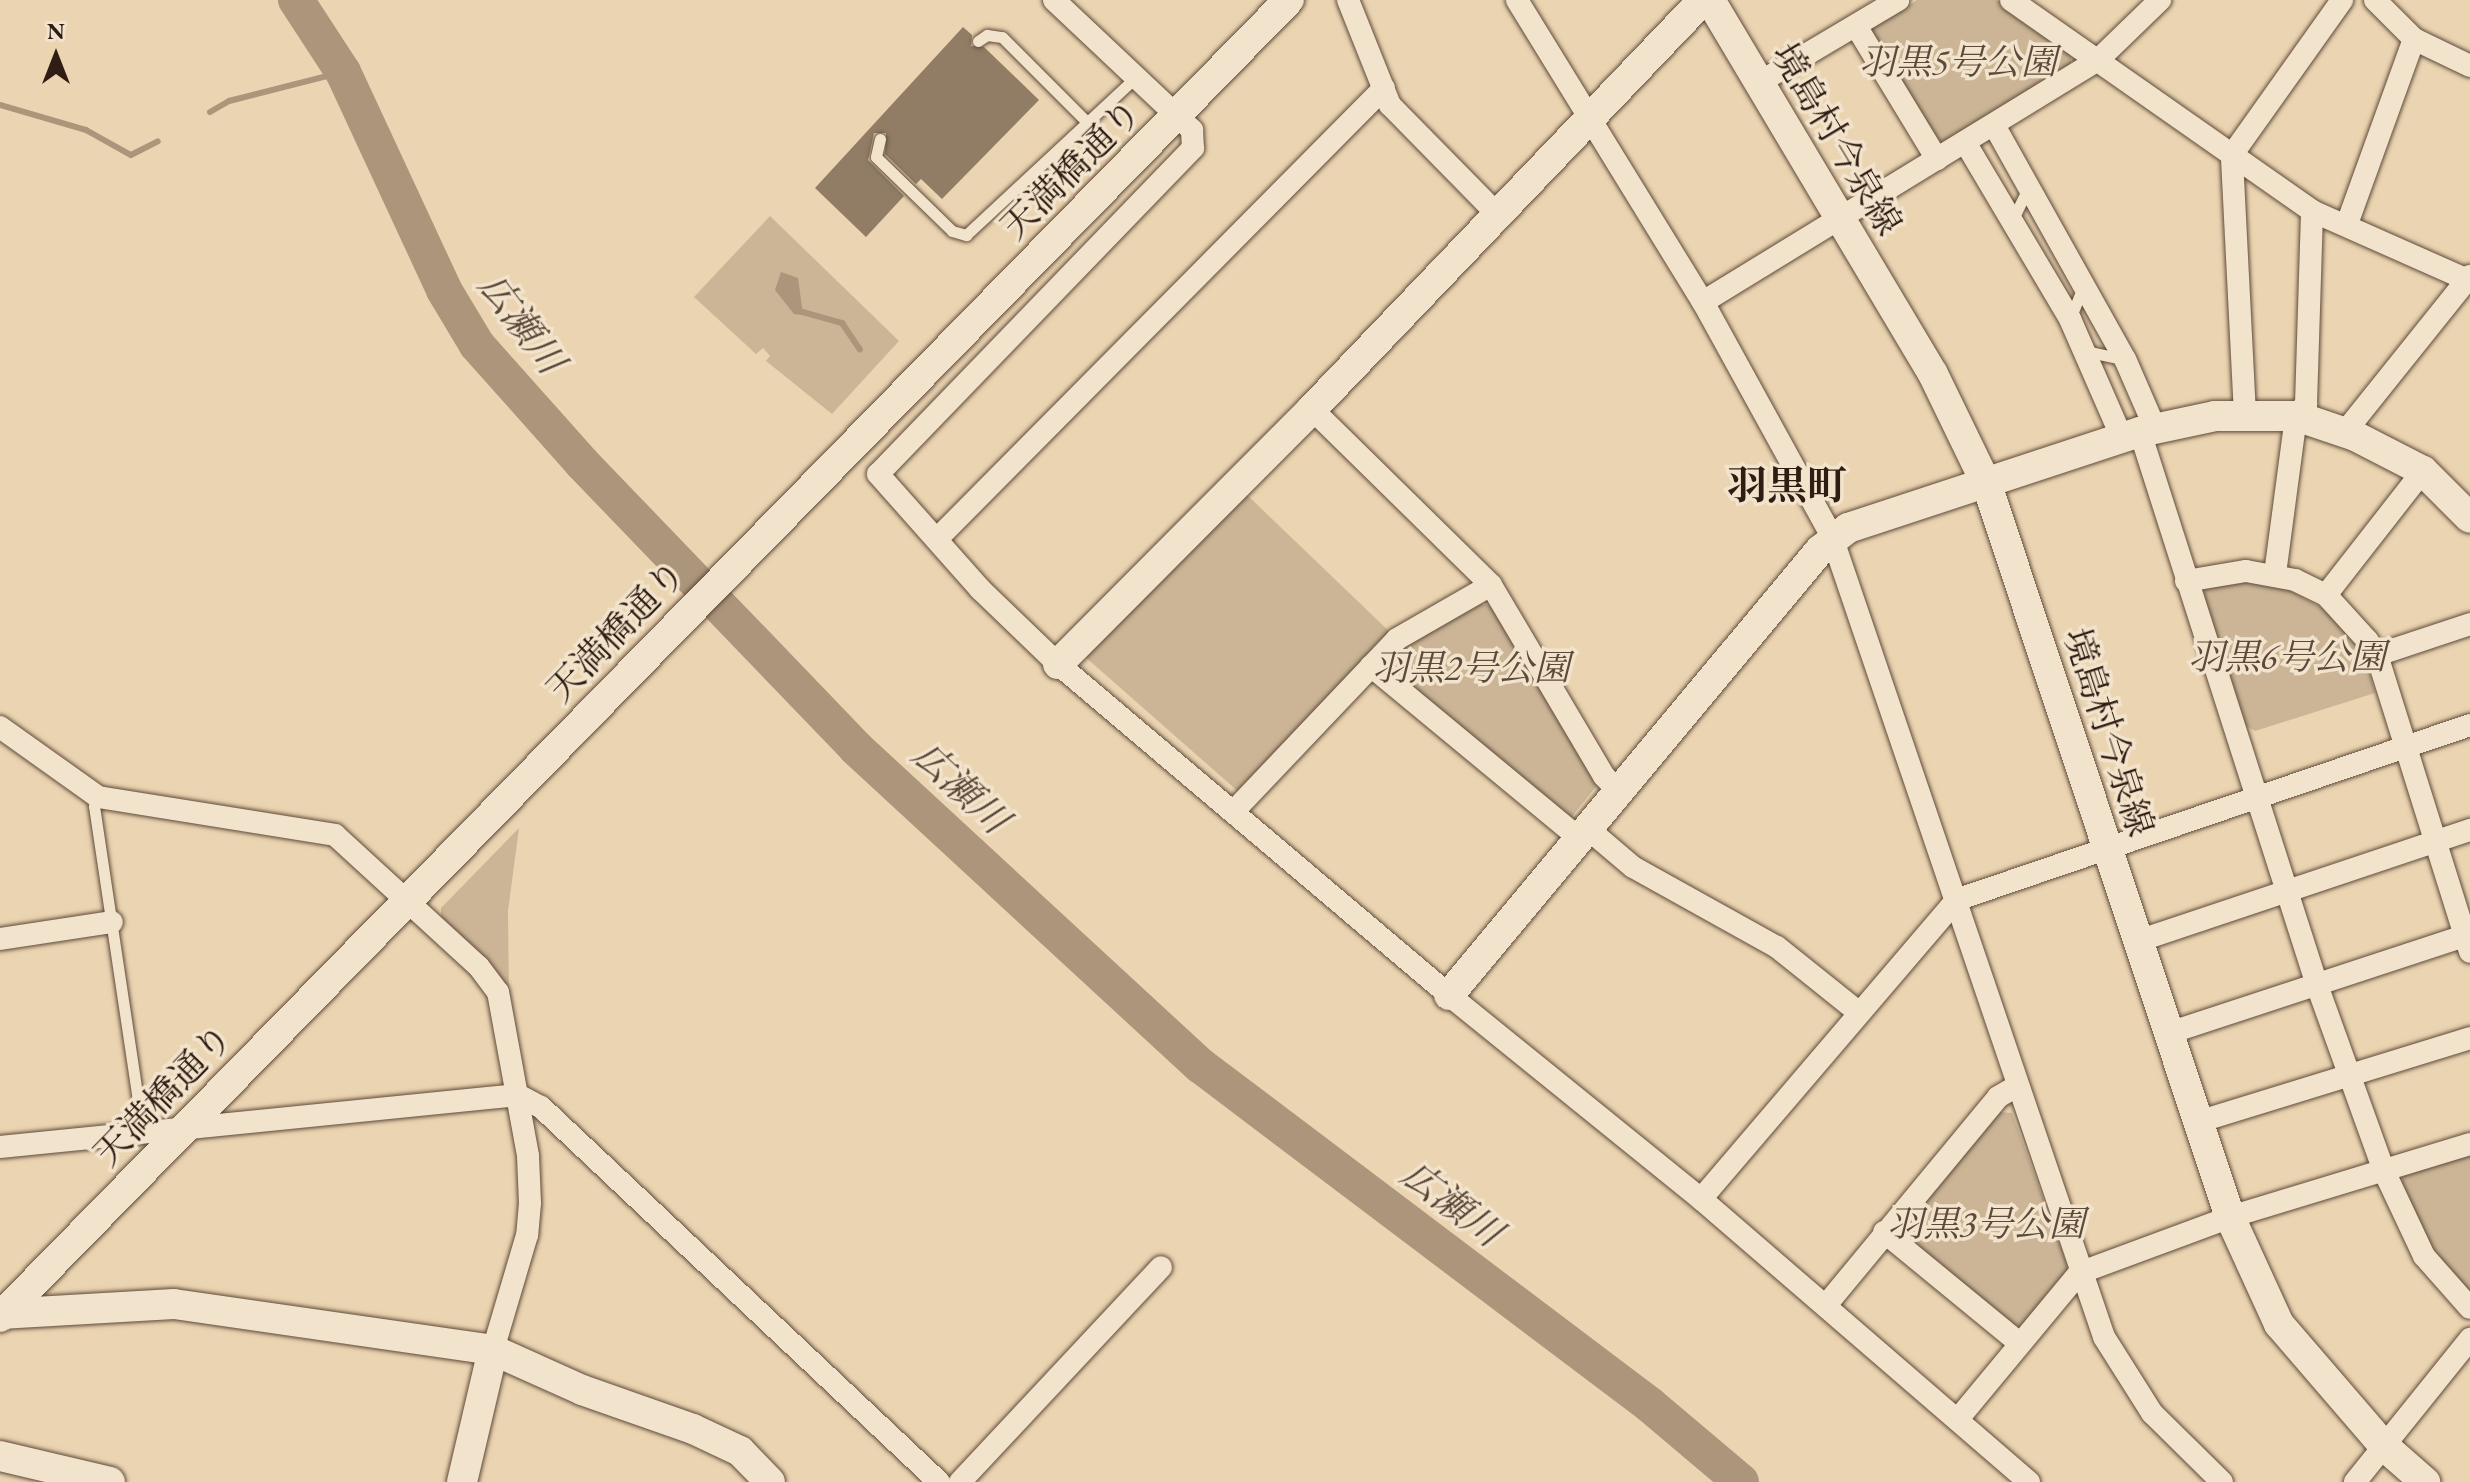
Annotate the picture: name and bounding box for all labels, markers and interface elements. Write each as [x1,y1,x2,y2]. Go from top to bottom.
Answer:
north arrow [16,16,96,96]
text: N [47,17,65,46]
street label: 境島村今泉線 [1763,35,1911,243]
park label: 羽黒5号公園 [1859,40,2057,84]
street label: 天満橋通り [992,90,1150,248]
water label: 広瀬川 [469,264,575,382]
district label: 羽黒町 [1727,461,1847,509]
street label: 天満橋通り [538,551,694,711]
street label: 境島村今泉線 [2055,623,2163,841]
park label: 羽黒6号公園 [2188,635,2386,679]
park label: 羽黒2号公園 [1372,646,1570,690]
water label: 広瀬川 [904,731,1018,843]
street label: 天満橋通り [85,1015,241,1175]
water label: 広瀬川 [1393,1150,1511,1256]
park label: 羽黒3号公園 [1887,1202,2085,1246]

